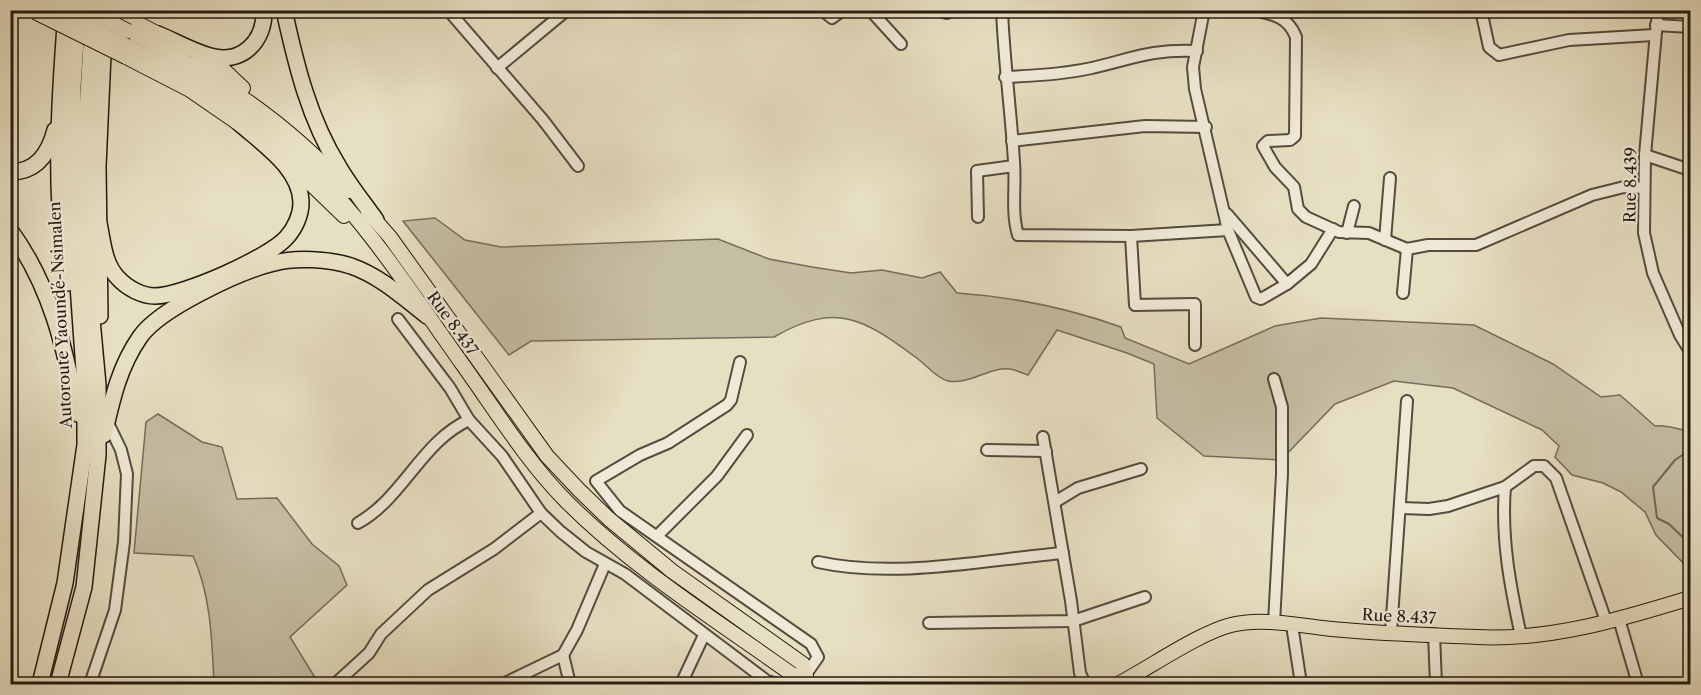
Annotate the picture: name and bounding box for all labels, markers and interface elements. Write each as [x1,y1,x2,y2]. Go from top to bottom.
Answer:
street label: Rue 8.439 [1619,147,1641,223]
street label: Autoroute Yaoundé-Nsimalen [44,201,76,430]
street label: Rue 8.437 [423,287,483,359]
street label: Rue 8.437 [1361,604,1437,628]

